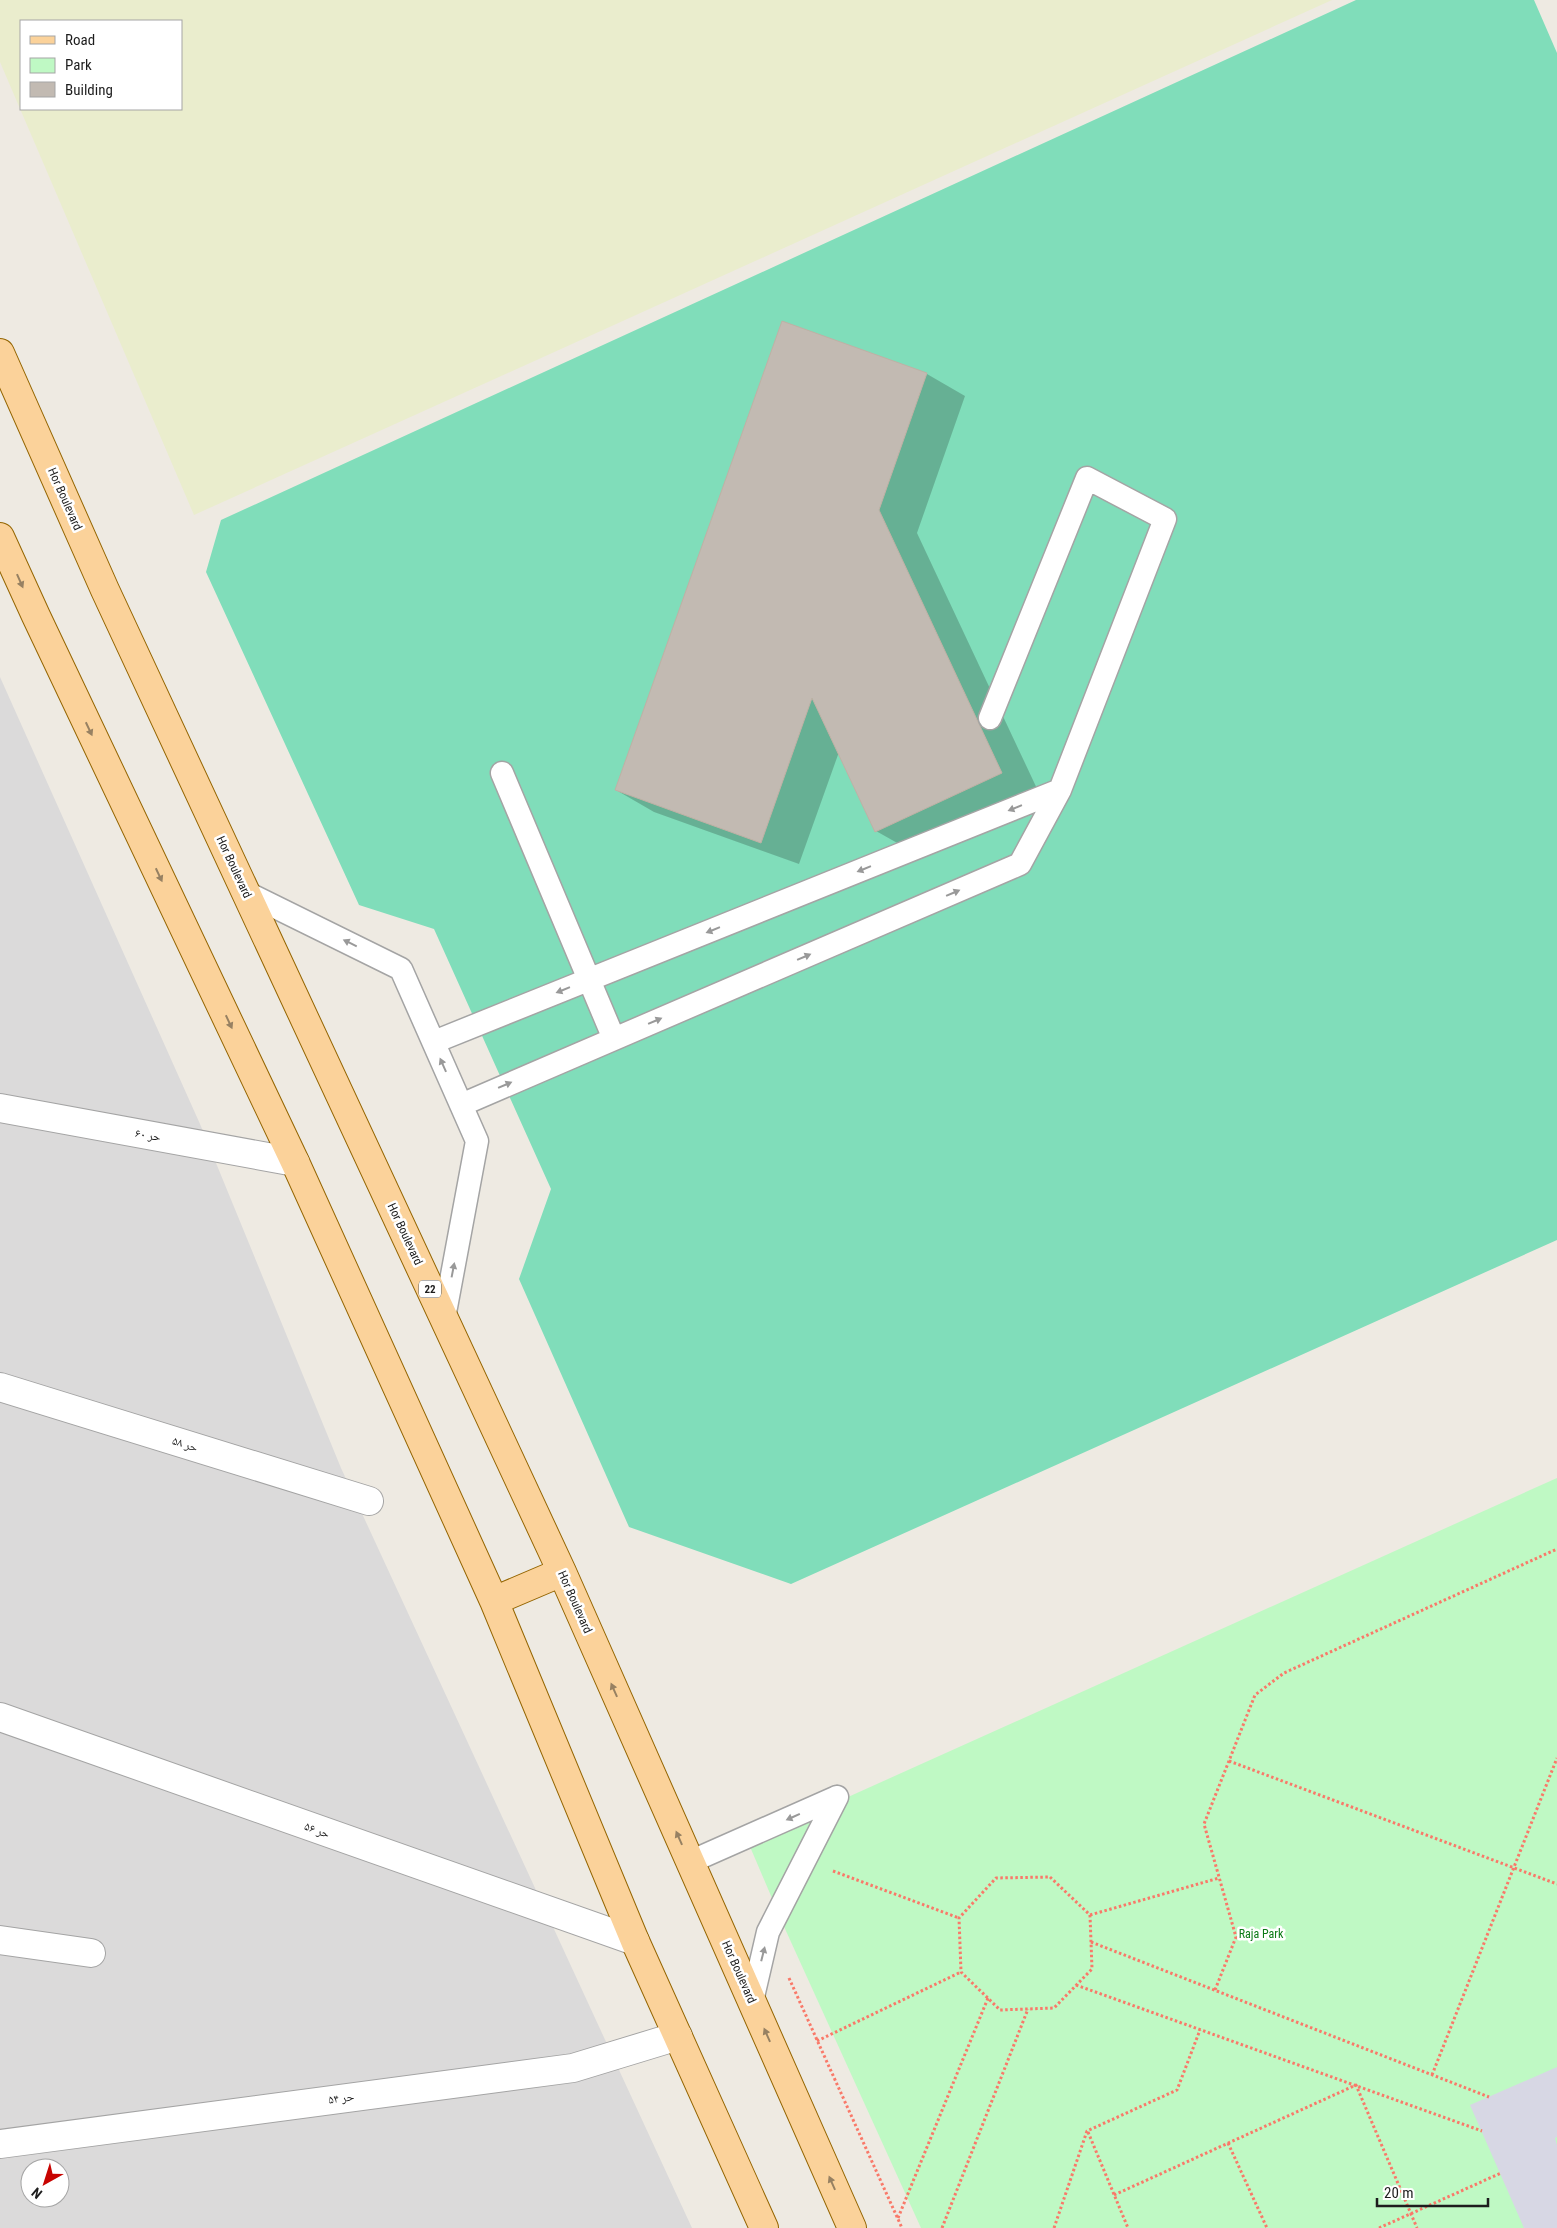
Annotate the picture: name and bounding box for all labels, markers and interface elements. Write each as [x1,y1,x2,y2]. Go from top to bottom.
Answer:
legend [20,20,182,110]
text: Road [65,31,95,49]
text: Park [65,56,92,74]
text: Building [65,81,113,99]
street label: Hor Boulevard [45,466,85,532]
one-way arrow [16,574,24,588]
one-way arrow [85,721,93,736]
one-way arrow [1008,805,1022,813]
street label: Hor Boulevard [214,834,254,900]
one-way arrow [856,865,871,873]
one-way arrow [155,868,163,882]
one-way arrow [946,888,960,896]
one-way arrow [706,926,720,934]
one-way arrow [342,939,357,948]
one-way arrow [797,952,811,960]
one-way arrow [555,987,570,995]
one-way arrow [225,1015,233,1029]
one-way arrow [648,1017,663,1025]
one-way arrow [439,1058,447,1072]
one-way arrow [498,1081,513,1089]
street label: حر ۶۰ [134,1126,162,1144]
street label: Hor Boulevard [385,1201,425,1267]
one-way arrow [449,1262,457,1278]
road number: 22 [419,1280,441,1298]
street label: حر ۵۸ [171,1434,200,1455]
street label: Hor Boulevard [555,1569,595,1635]
one-way arrow [609,1683,617,1697]
one-way arrow [786,1813,800,1821]
street label: حر ۵۶ [302,1819,332,1841]
one-way arrow [675,1831,683,1845]
park label: Raja Park [1239,1927,1284,1941]
street label: Hor Boulevard [719,1939,759,2005]
one-way arrow [759,1946,767,1961]
one-way arrow [762,2028,770,2042]
street label: حر ۵۴ [327,2089,355,2107]
north arrow [20,2158,70,2208]
one-way arrow [828,2176,836,2190]
scale bar [1377,2176,1488,2208]
text: N [28,2184,45,2202]
text: 20 m [1384,2184,1414,2202]

